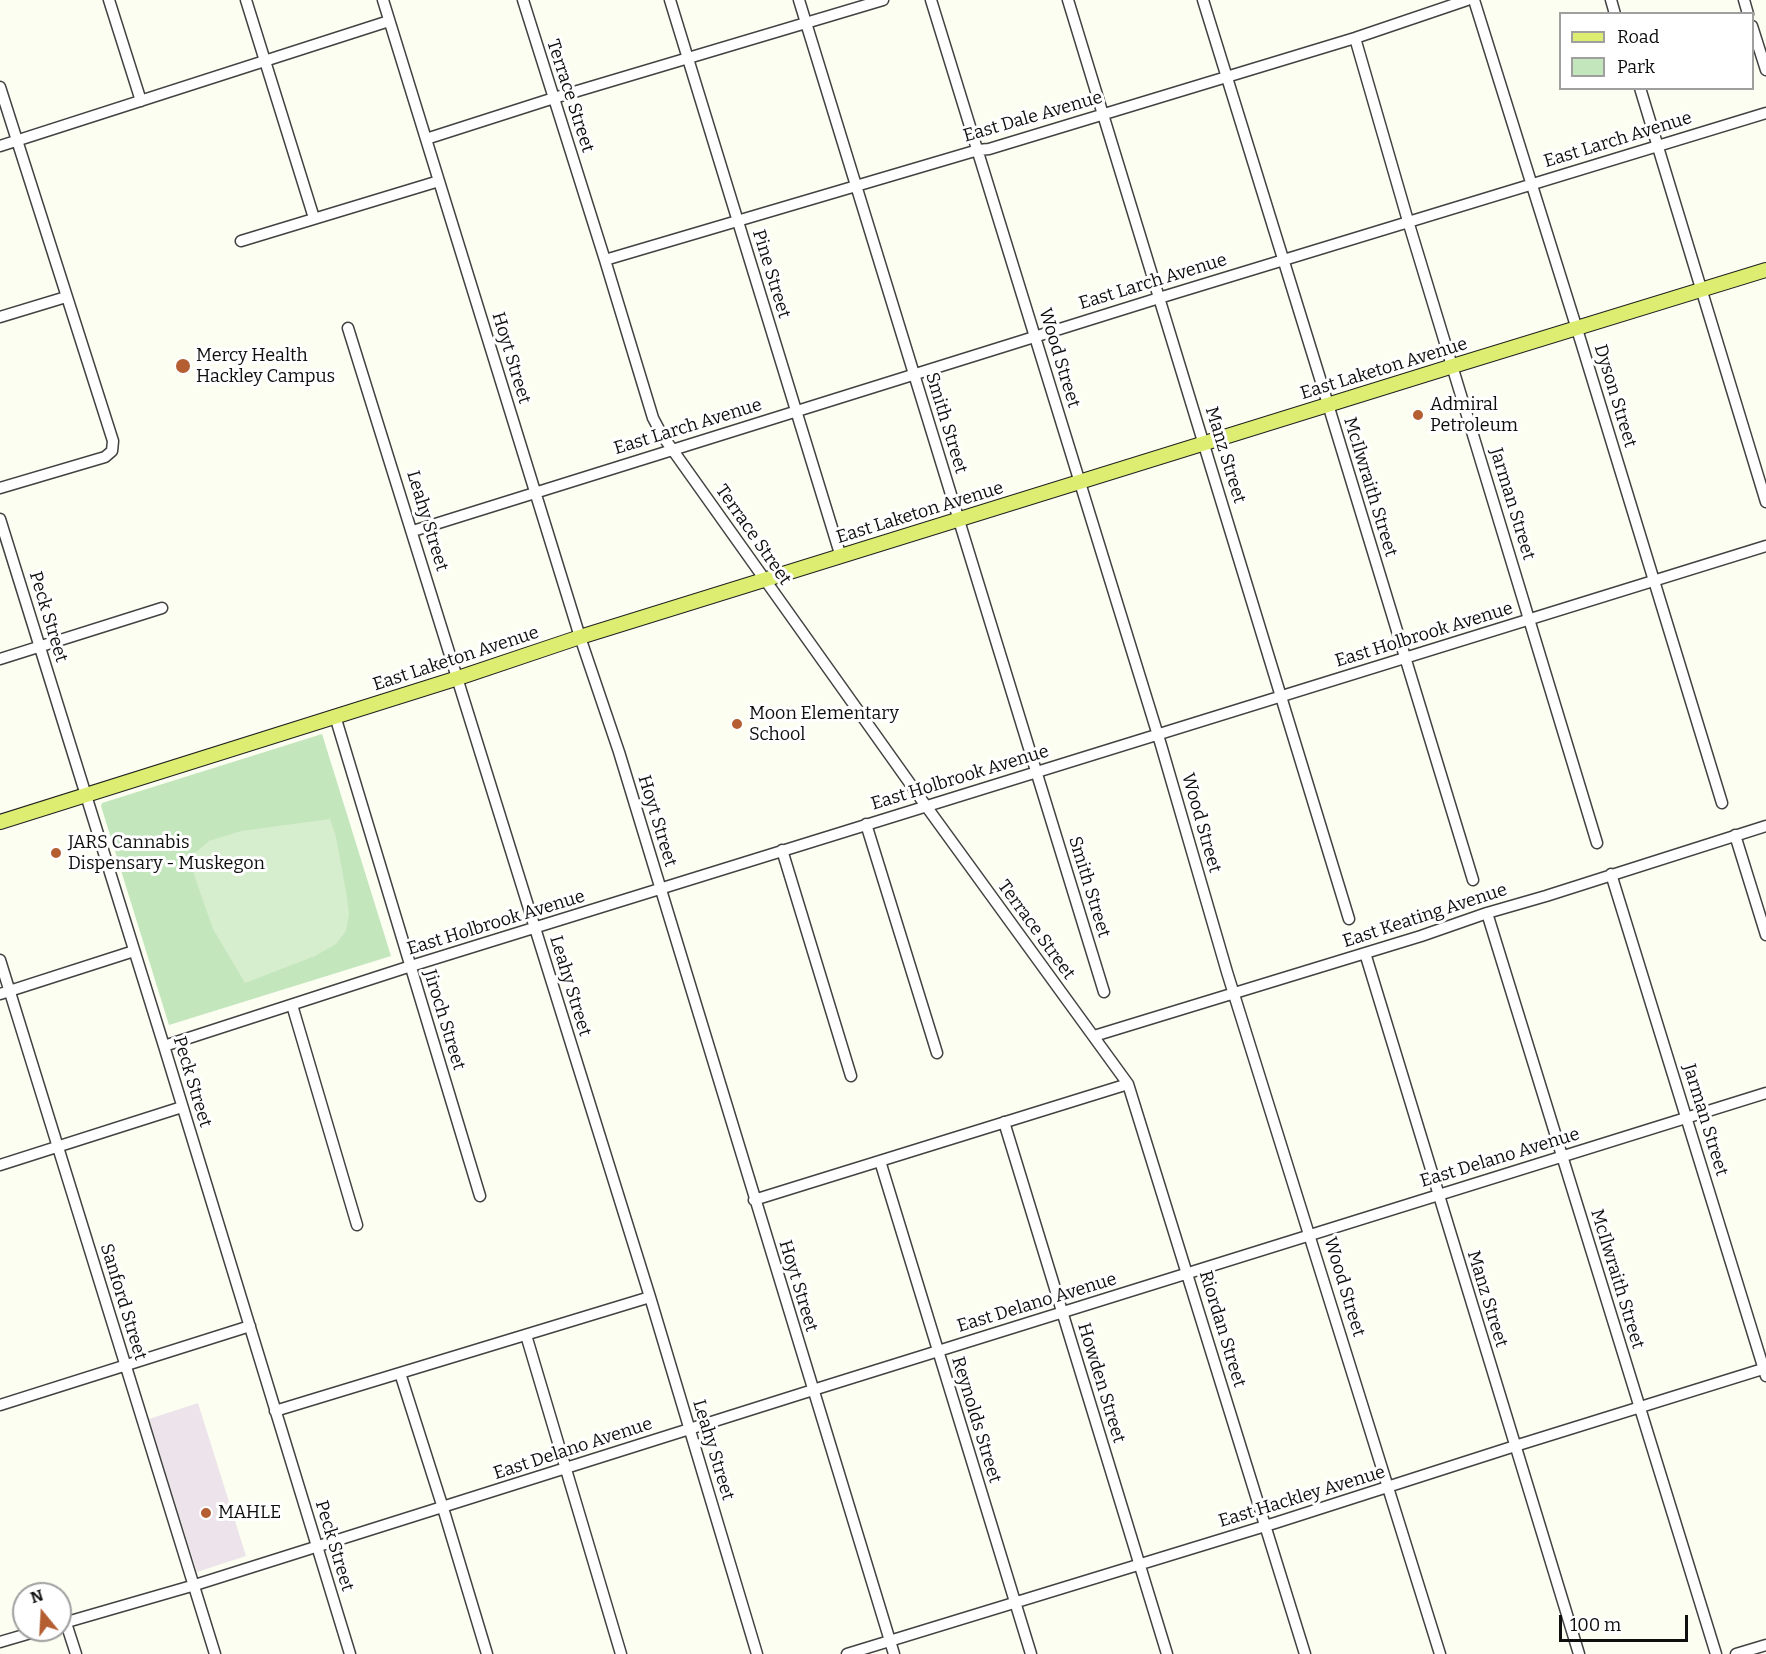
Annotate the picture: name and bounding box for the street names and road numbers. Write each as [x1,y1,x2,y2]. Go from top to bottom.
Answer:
street label: Terrace Street [542,37,598,155]
street label: East Dale Avenue [961,87,1105,147]
street label: East Larch Avenue [1541,107,1695,173]
street label: Pine Street [747,227,795,321]
street label: East Larch Avenue [1076,249,1230,315]
street label: Wood Street [1034,306,1084,410]
street label: Hoyt Street [487,310,535,406]
street label: East Laketon Avenue [1298,333,1470,405]
street label: Dyson Street [1589,342,1641,450]
street label: Smith Street [920,370,972,476]
street label: East Larch Avenue [611,394,765,460]
street label: Manz Street [1200,404,1250,506]
street label: McIlwraith Street [1338,415,1402,559]
street label: Jarman Street [1485,445,1539,563]
street label: Leahy Street [401,468,453,574]
street label: East Laketon Avenue [834,477,1006,549]
street label: Terrace Street [710,481,796,589]
street label: Peck Street [24,569,72,665]
street label: East Holbrook Avenue [1333,598,1515,672]
street label: East Laketon Avenue [370,622,542,696]
street label: East Holbrook Avenue [869,741,1051,815]
street label: Wood Street [1176,771,1226,875]
street label: Hoyt Street [633,773,681,869]
street label: Smith Street [1063,834,1115,940]
street label: Terrace Street [993,876,1079,984]
street label: East Keating Avenue [1340,879,1510,953]
street label: East Holbrook Avenue [405,886,587,960]
street label: Leahy Street [544,933,596,1039]
street label: Jiroch Street [419,967,469,1073]
street label: Peck Street [168,1034,216,1130]
street label: Jarman Street [1678,1061,1732,1179]
street label: East Delano Avenue [1418,1123,1582,1193]
street label: McIlwraith Street [1585,1207,1649,1351]
street label: Wood Street [1319,1235,1369,1339]
street label: Hoyt Street [774,1238,822,1334]
street label: Sanford Street [95,1241,151,1363]
street label: Manz Street [1462,1248,1512,1350]
street label: East Delano Avenue [955,1268,1119,1338]
street label: Riordan Street [1194,1268,1250,1390]
street label: Howden Street [1072,1320,1130,1446]
street label: Reynolds Street [947,1354,1005,1486]
street label: Leahy Street [687,1397,739,1503]
street label: East Delano Avenue [491,1413,655,1485]
street label: East Hackley Avenue [1216,1461,1388,1533]
street label: Peck Street [310,1498,358,1594]

